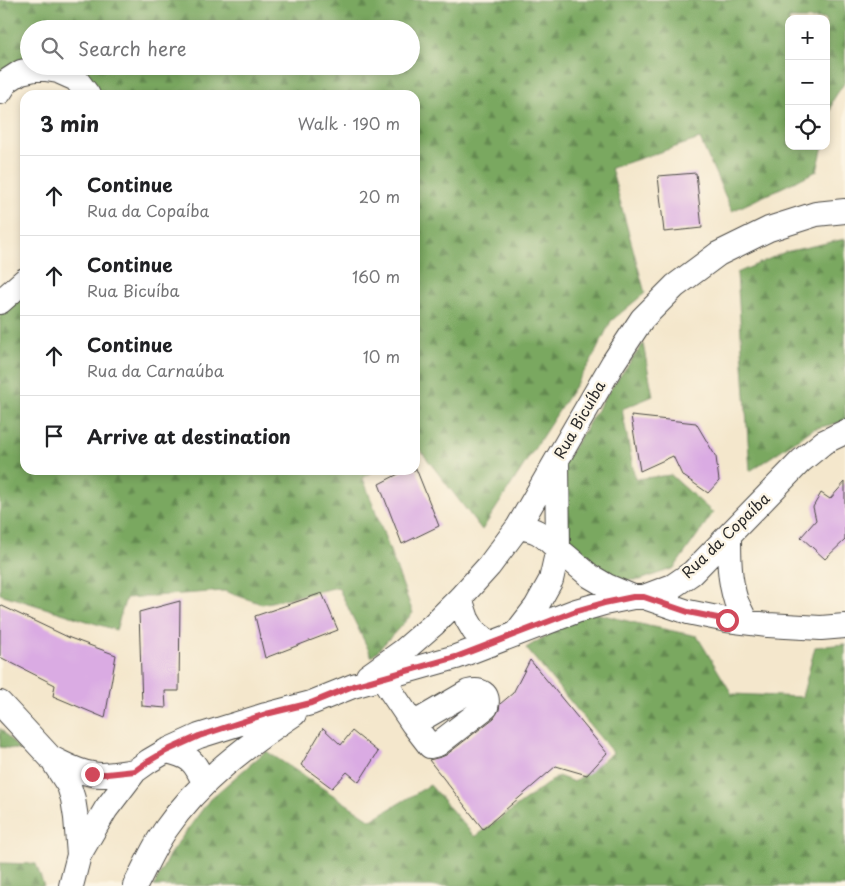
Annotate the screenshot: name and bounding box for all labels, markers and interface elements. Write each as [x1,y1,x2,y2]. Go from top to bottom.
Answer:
map controls [785,15,830,150]
button: + [785,15,830,60]
search box [20,20,420,75]
icon: search [38,34,66,62]
text: Search here [78,34,187,62]
button: − [785,60,830,105]
button: locate [785,105,830,150]
text: 3 min [40,107,99,139]
text: Walk · 190 m [298,111,400,135]
text: Continue [87,170,173,198]
icon: ahead [40,182,68,210]
text: 20 m [359,184,400,208]
text: Rua da Copaíba [87,198,209,222]
text: Continue [87,250,173,278]
icon: ahead [40,262,68,290]
text: 160 m [352,264,400,288]
text: Rua Bicuíba [87,278,180,302]
text: Continue [87,330,173,358]
icon: ahead [40,342,68,370]
text: 10 m [363,344,400,368]
text: Rua da Carnaúba [87,358,224,382]
street label: Rua Bicuíba [547,375,611,463]
icon: arrive [40,422,68,450]
text: Arrive at destination [87,422,291,450]
street label: Rua da Copaíba [676,487,774,583]
route start [716,609,739,632]
route end [81,763,104,786]

